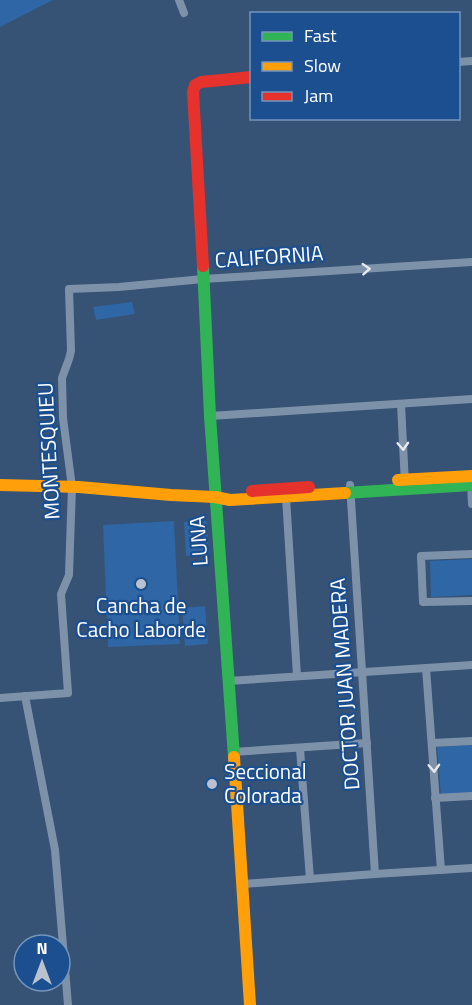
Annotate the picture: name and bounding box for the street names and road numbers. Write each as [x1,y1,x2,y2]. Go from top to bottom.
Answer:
street label: CALIFORNIA [214,236,325,276]
street label: MONTESQUIEU [28,382,68,520]
street label: LUNA [180,515,216,567]
street label: DOCTOR JUAN MADERA [321,577,367,791]

